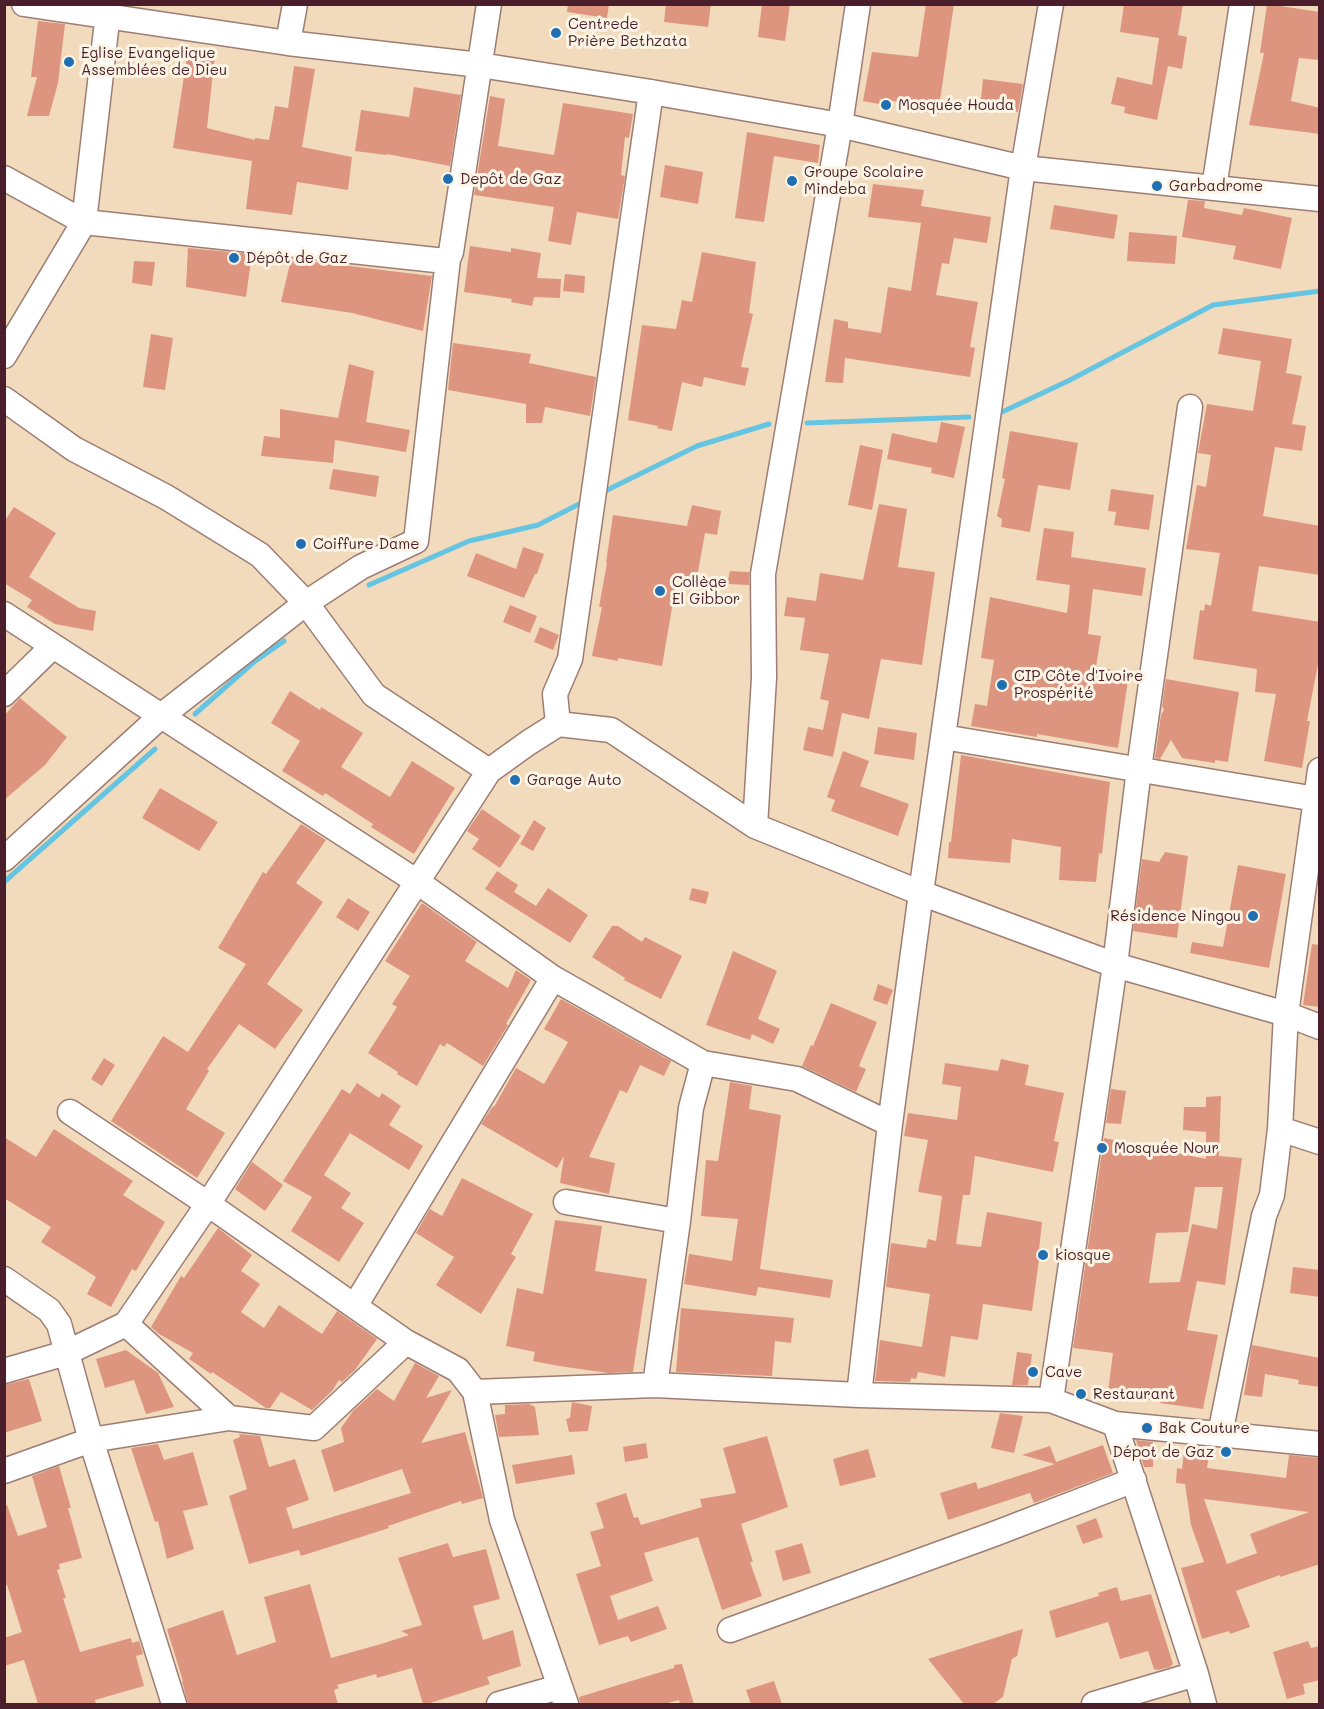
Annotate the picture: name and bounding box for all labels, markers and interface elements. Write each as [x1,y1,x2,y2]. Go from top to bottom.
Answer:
place label: Centrede Prière Bethzata [568,15,687,50]
marker: Centrede Prière Bethzata [549,26,563,40]
place label: Eglise Evangelique Assemblées de Dieu [81,44,227,79]
marker: Eglise Evangelique Assemblées de Dieu [62,55,76,69]
place label: Mosquée Houda [898,96,1014,114]
marker: Mosquée Houda [879,98,893,112]
place label: Groupe Scolaire Mindeba [804,163,924,198]
place label: Depôt de Gaz [460,170,562,188]
marker: Depôt de Gaz [441,172,455,186]
marker: Groupe Scolaire Mindeba [785,174,799,188]
place label: Garbadrome [1169,177,1263,195]
marker: Garbadrome [1150,179,1164,193]
place label: Dépôt de Gaz [246,249,348,267]
marker: Dépôt de Gaz [227,251,241,265]
place label: Coiffure Dame [313,535,420,553]
marker: Coiffure Dame [294,537,308,551]
place label: Collège El Gibbor [672,573,740,608]
marker: Collège El Gibbor [653,584,667,598]
place label: CIP Côte d'Ivoire Prospérité [1014,667,1143,702]
marker: CIP Côte d'Ivoire Prospérité [995,678,1009,692]
place label: Garage Auto [527,771,621,789]
marker: Garage Auto [508,773,522,787]
place label: Résidence Ningou [1110,907,1241,925]
marker: Résidence Ningou [1246,909,1260,923]
place label: Mosquée Nour [1114,1139,1219,1157]
marker: Mosquée Nour [1095,1141,1109,1155]
place label: kiosque [1055,1246,1111,1264]
marker: kiosque [1036,1248,1050,1262]
place label: Cave [1045,1363,1082,1381]
marker: Cave [1026,1365,1040,1379]
place label: Restaurant [1093,1385,1175,1403]
marker: Restaurant [1074,1387,1088,1401]
place label: Bak Couture [1159,1419,1250,1437]
marker: Bak Couture [1140,1421,1154,1435]
place label: Dépot de Gaz [1112,1443,1214,1461]
marker: Dépot de Gaz [1219,1445,1233,1459]

